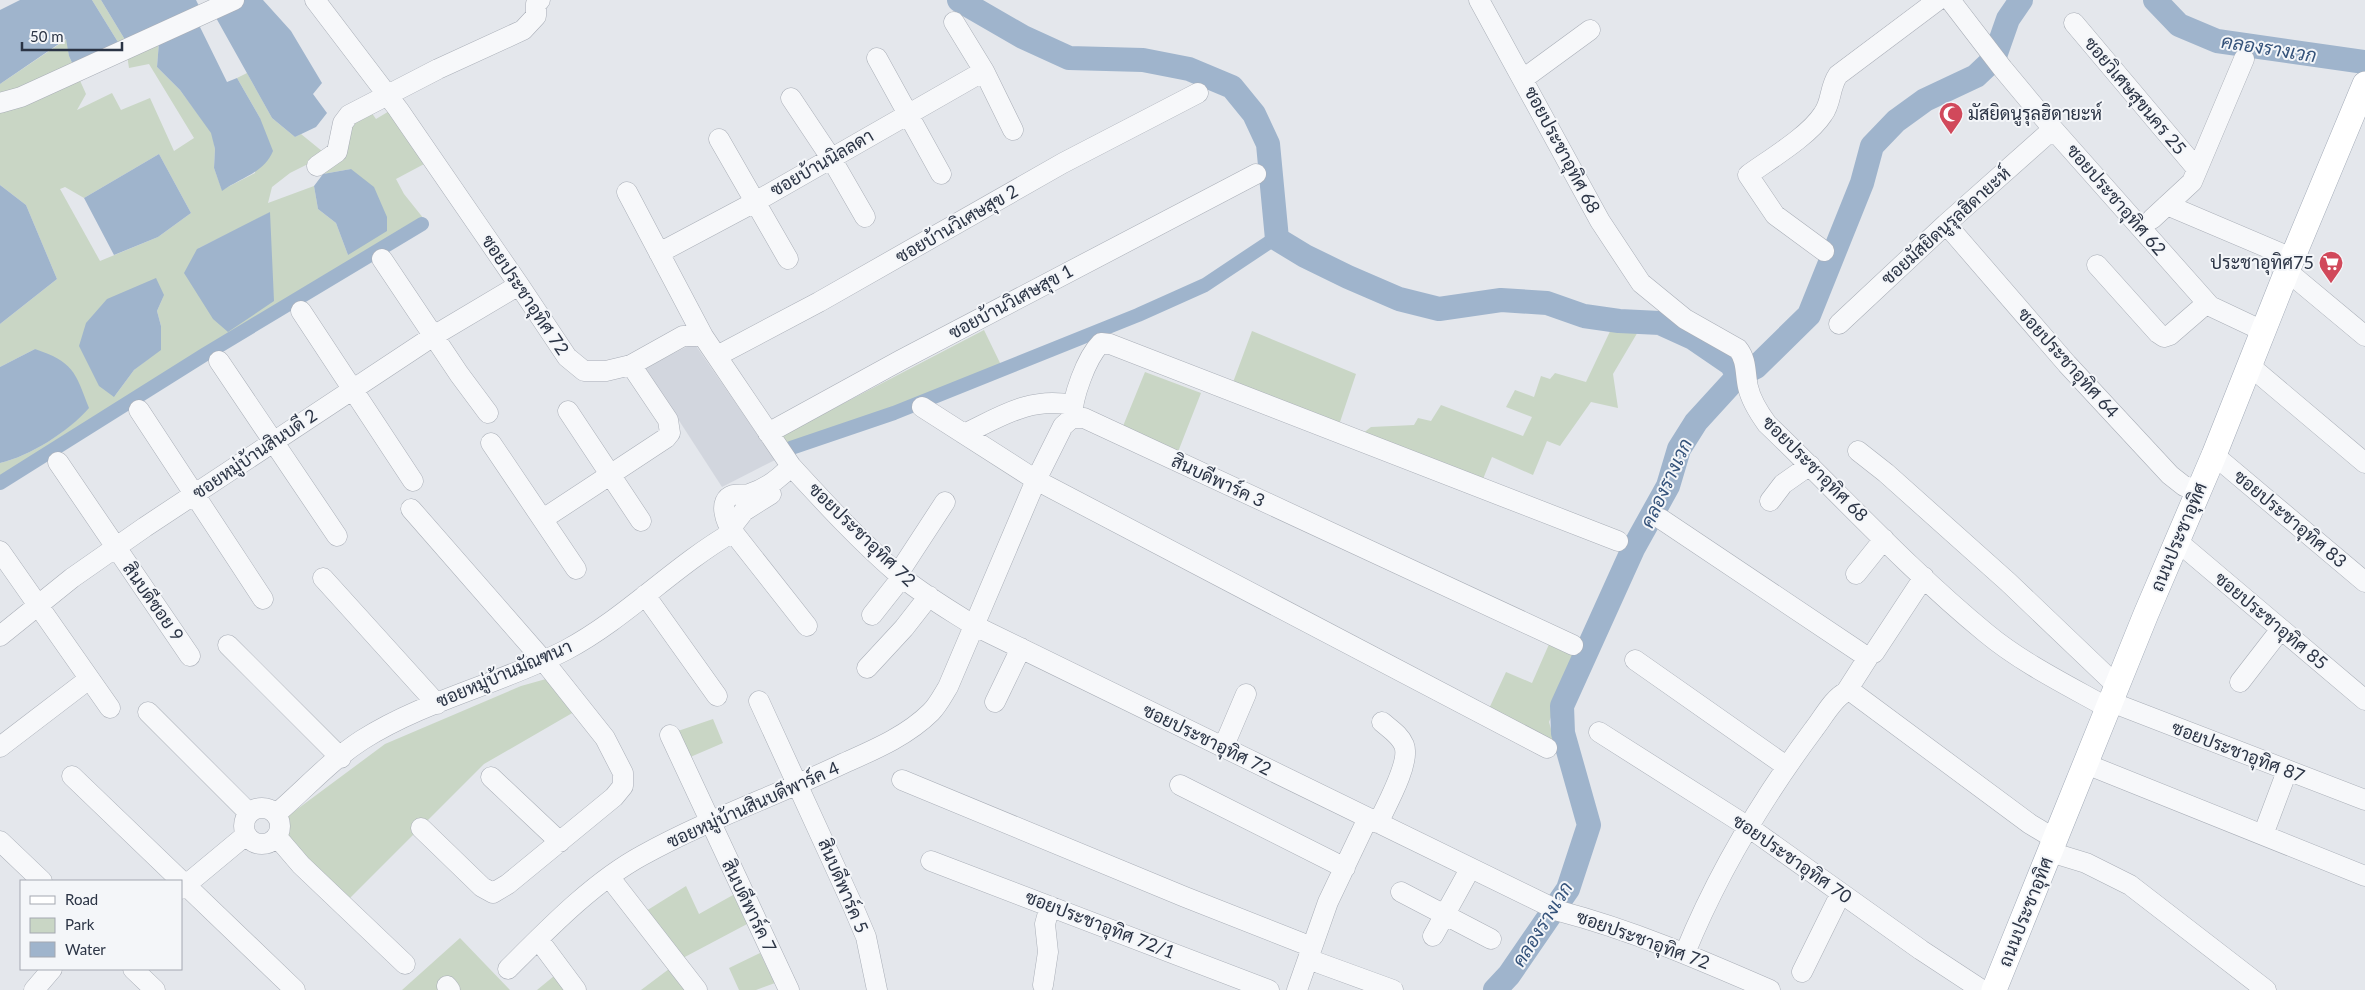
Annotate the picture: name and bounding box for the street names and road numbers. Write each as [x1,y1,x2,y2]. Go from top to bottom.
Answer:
street label: ซอยวิเศษสุขนคร 25 [2078,32,2192,160]
street label: ซอยประชาอุทิศ 68 [1518,82,1606,218]
street label: ซอยบ้านนิลลดา [766,124,877,201]
street label: ซอยประชาอุทิศ 62 [2061,139,2171,261]
street label: ซอยมัสยิดนูรุลฮิดายะห์ [1876,161,2016,291]
street label: ซอยบ้านวิเศษสุข 2 [891,179,1023,269]
street label: ซอยประชาอุทิศ 72 [476,230,574,360]
street label: ซอยบ้านวิเศษสุข 1 [945,259,1077,345]
street label: ซอยประชาอุทิศ 64 [2012,303,2124,423]
street label: ซอยหมู่บ้านสินบดี 2 [187,403,323,505]
street label: ซอยประชาอุทิศ 68 [1757,411,1873,527]
street label: สินบดีพาร์ค 3 [1168,448,1269,511]
street label: ซอยประชาอุทิศ 83 [2229,465,2351,573]
street label: ซอยประชาอุทิศ 72 [803,478,921,592]
street label: ถนนประชาอุทิศ [2145,479,2213,595]
street label: สินบดีซอย 9 [119,557,190,645]
street label: ซอยประชาอุทิศ 85 [2210,567,2332,675]
street label: ซอยหมู่บ้านมัณฑนา [432,635,576,714]
street label: ซอยประชาอุทิศ 72 [1139,698,1275,782]
street label: ซอยประชาอุทิศ 87 [2168,716,2308,788]
street label: ซอยหมู่บ้านสินบดีพาร์ค 4 [662,755,844,855]
street label: ซอยประชาอุทิศ 70 [1728,809,1856,909]
street label: สินบดีพาร์ค 5 [814,835,875,936]
street label: ถนนประชาอุทิศ [1993,854,2059,970]
street label: สินบดีพาร์ค 7 [718,855,783,956]
street label: ซอยประชาอุทิศ 72/1 [1021,885,1179,965]
street label: ซอยประชาอุทิศ 72 [1573,905,1713,975]

